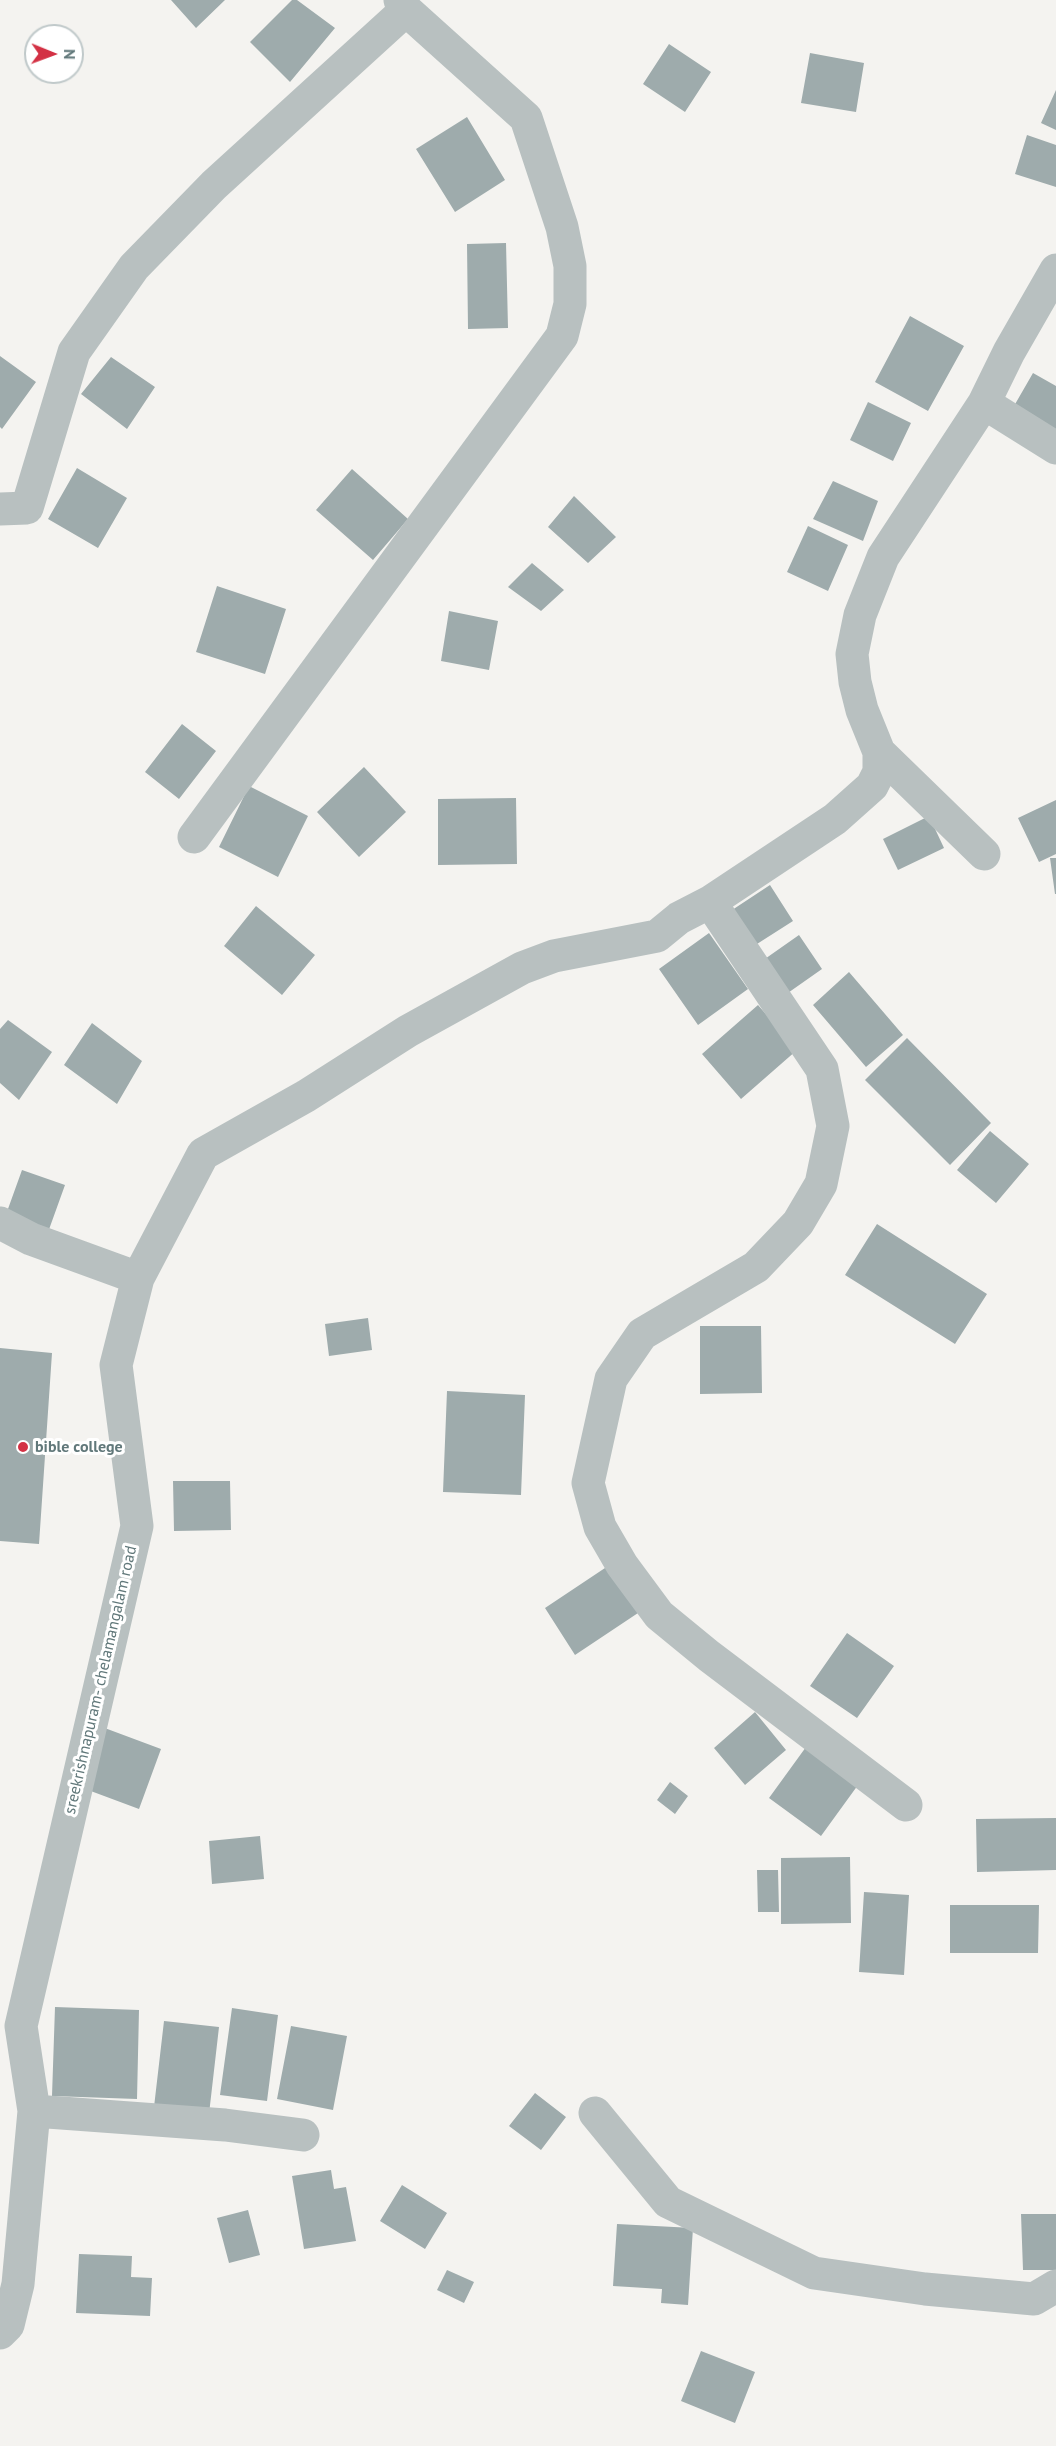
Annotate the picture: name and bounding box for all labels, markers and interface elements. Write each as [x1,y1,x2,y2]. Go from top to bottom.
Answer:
north arrow [24,24,84,84]
text: N [60,49,80,60]
place label: bible college [35,1437,123,1457]
marker: bible college [16,1440,30,1454]
street label: sreekrishnapuram- chelamangalam road [61,1544,141,1816]

